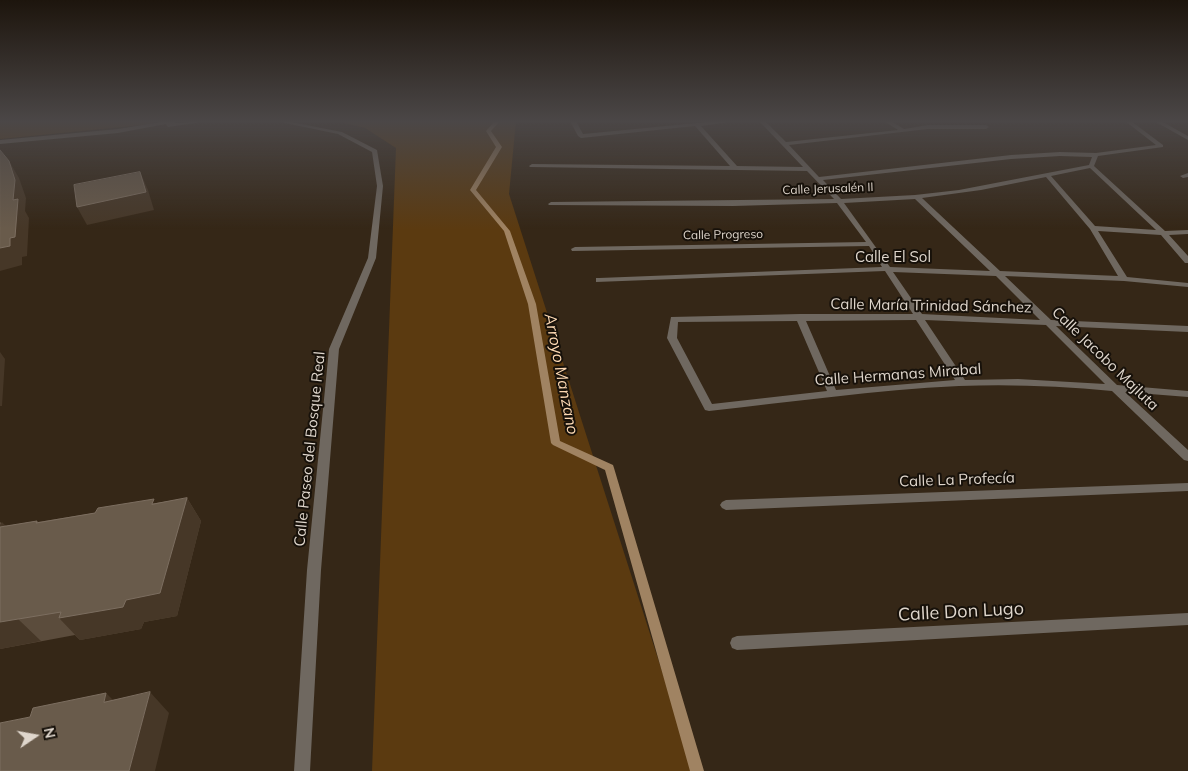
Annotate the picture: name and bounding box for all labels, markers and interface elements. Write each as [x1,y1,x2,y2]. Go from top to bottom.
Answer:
street label: Calle Jerusalén II [782,180,874,198]
street label: Calle Progreso [683,227,763,243]
street label: Calle El Sol [855,248,931,266]
street label: Calle María Trinidad Sánchez [830,295,1032,317]
street label: Calle Jacobo Majluta [1048,303,1162,415]
water label: Arroyo Manzano [540,312,582,436]
street label: Calle Paseo del Bosque Real [291,350,329,548]
street label: Calle Hermanas Mirabal [814,360,982,390]
street label: Calle La Profecía [899,469,1015,491]
street label: Calle Don Lugo [898,598,1024,626]
north arrow [10,711,60,761]
text: N [40,726,60,740]

